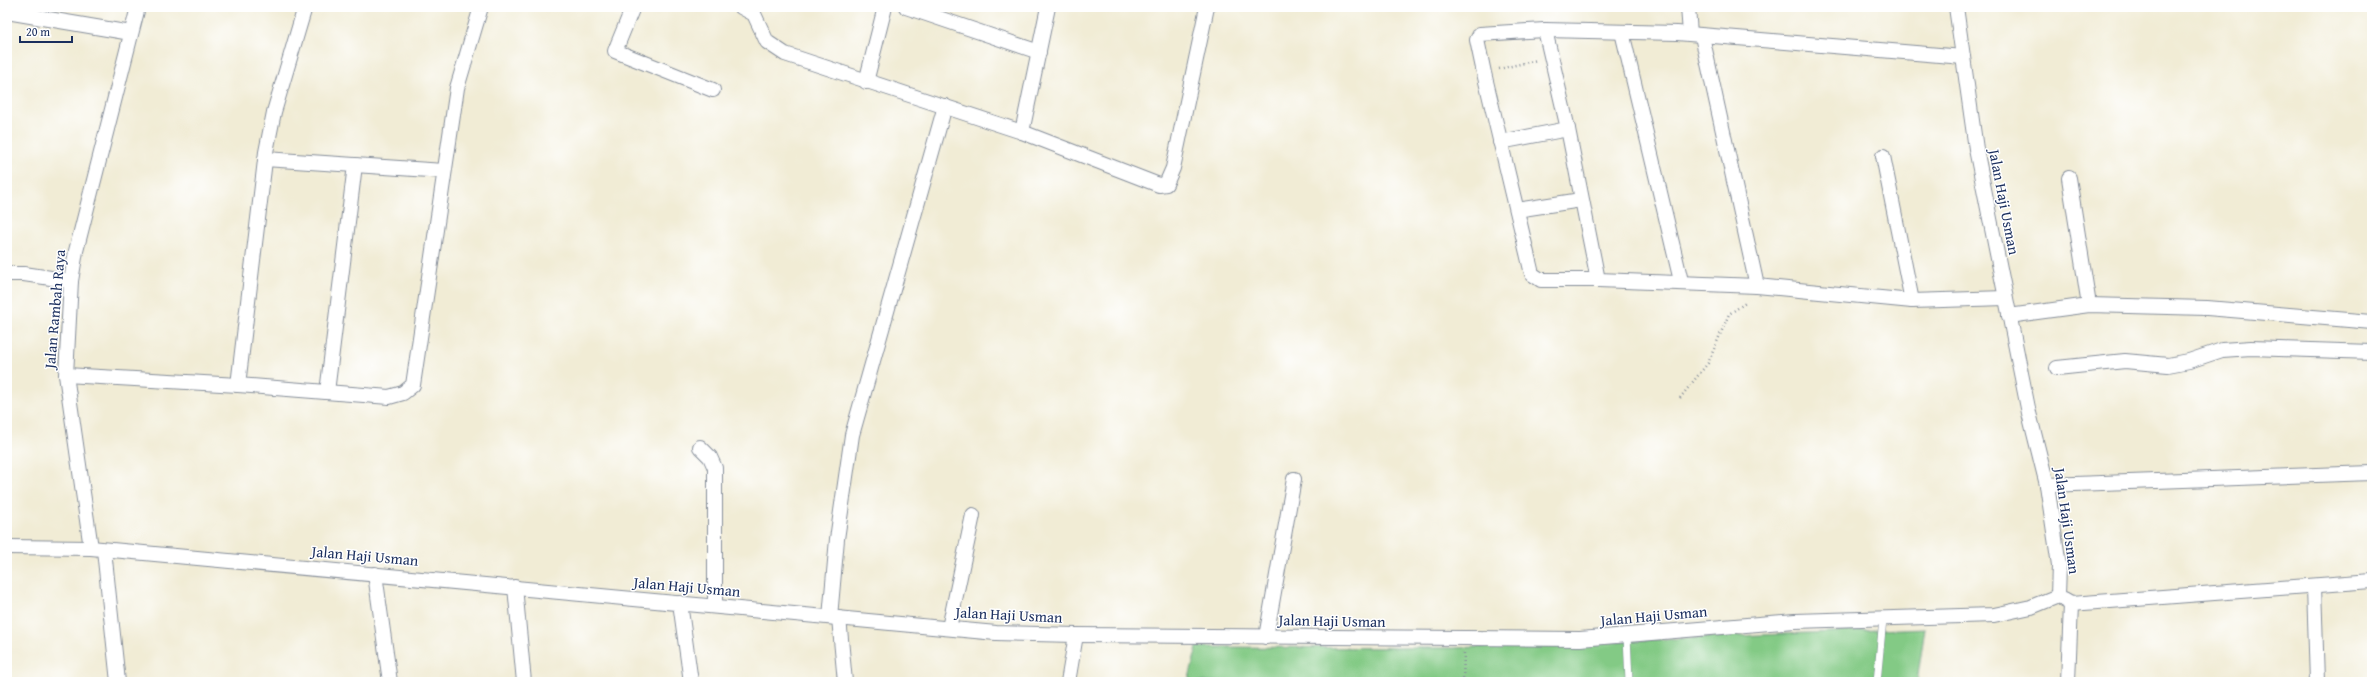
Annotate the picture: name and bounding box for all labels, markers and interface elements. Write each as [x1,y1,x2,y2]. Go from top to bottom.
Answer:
scale bar [20,18,72,44]
text: 20 m [26,23,50,40]
street label: Jalan Haji Usman [1984,145,2025,257]
street label: Jalan Rambah Raya [39,249,70,371]
street label: Jalan Haji Usman [2049,464,2085,576]
street label: Jalan Haji Usman [309,540,420,571]
street label: Jalan Haji Usman [631,571,742,602]
street label: Jalan Haji Usman [1598,600,1709,631]
street label: Jalan Haji Usman [953,601,1064,628]
street label: Jalan Haji Usman [1276,609,1386,632]

